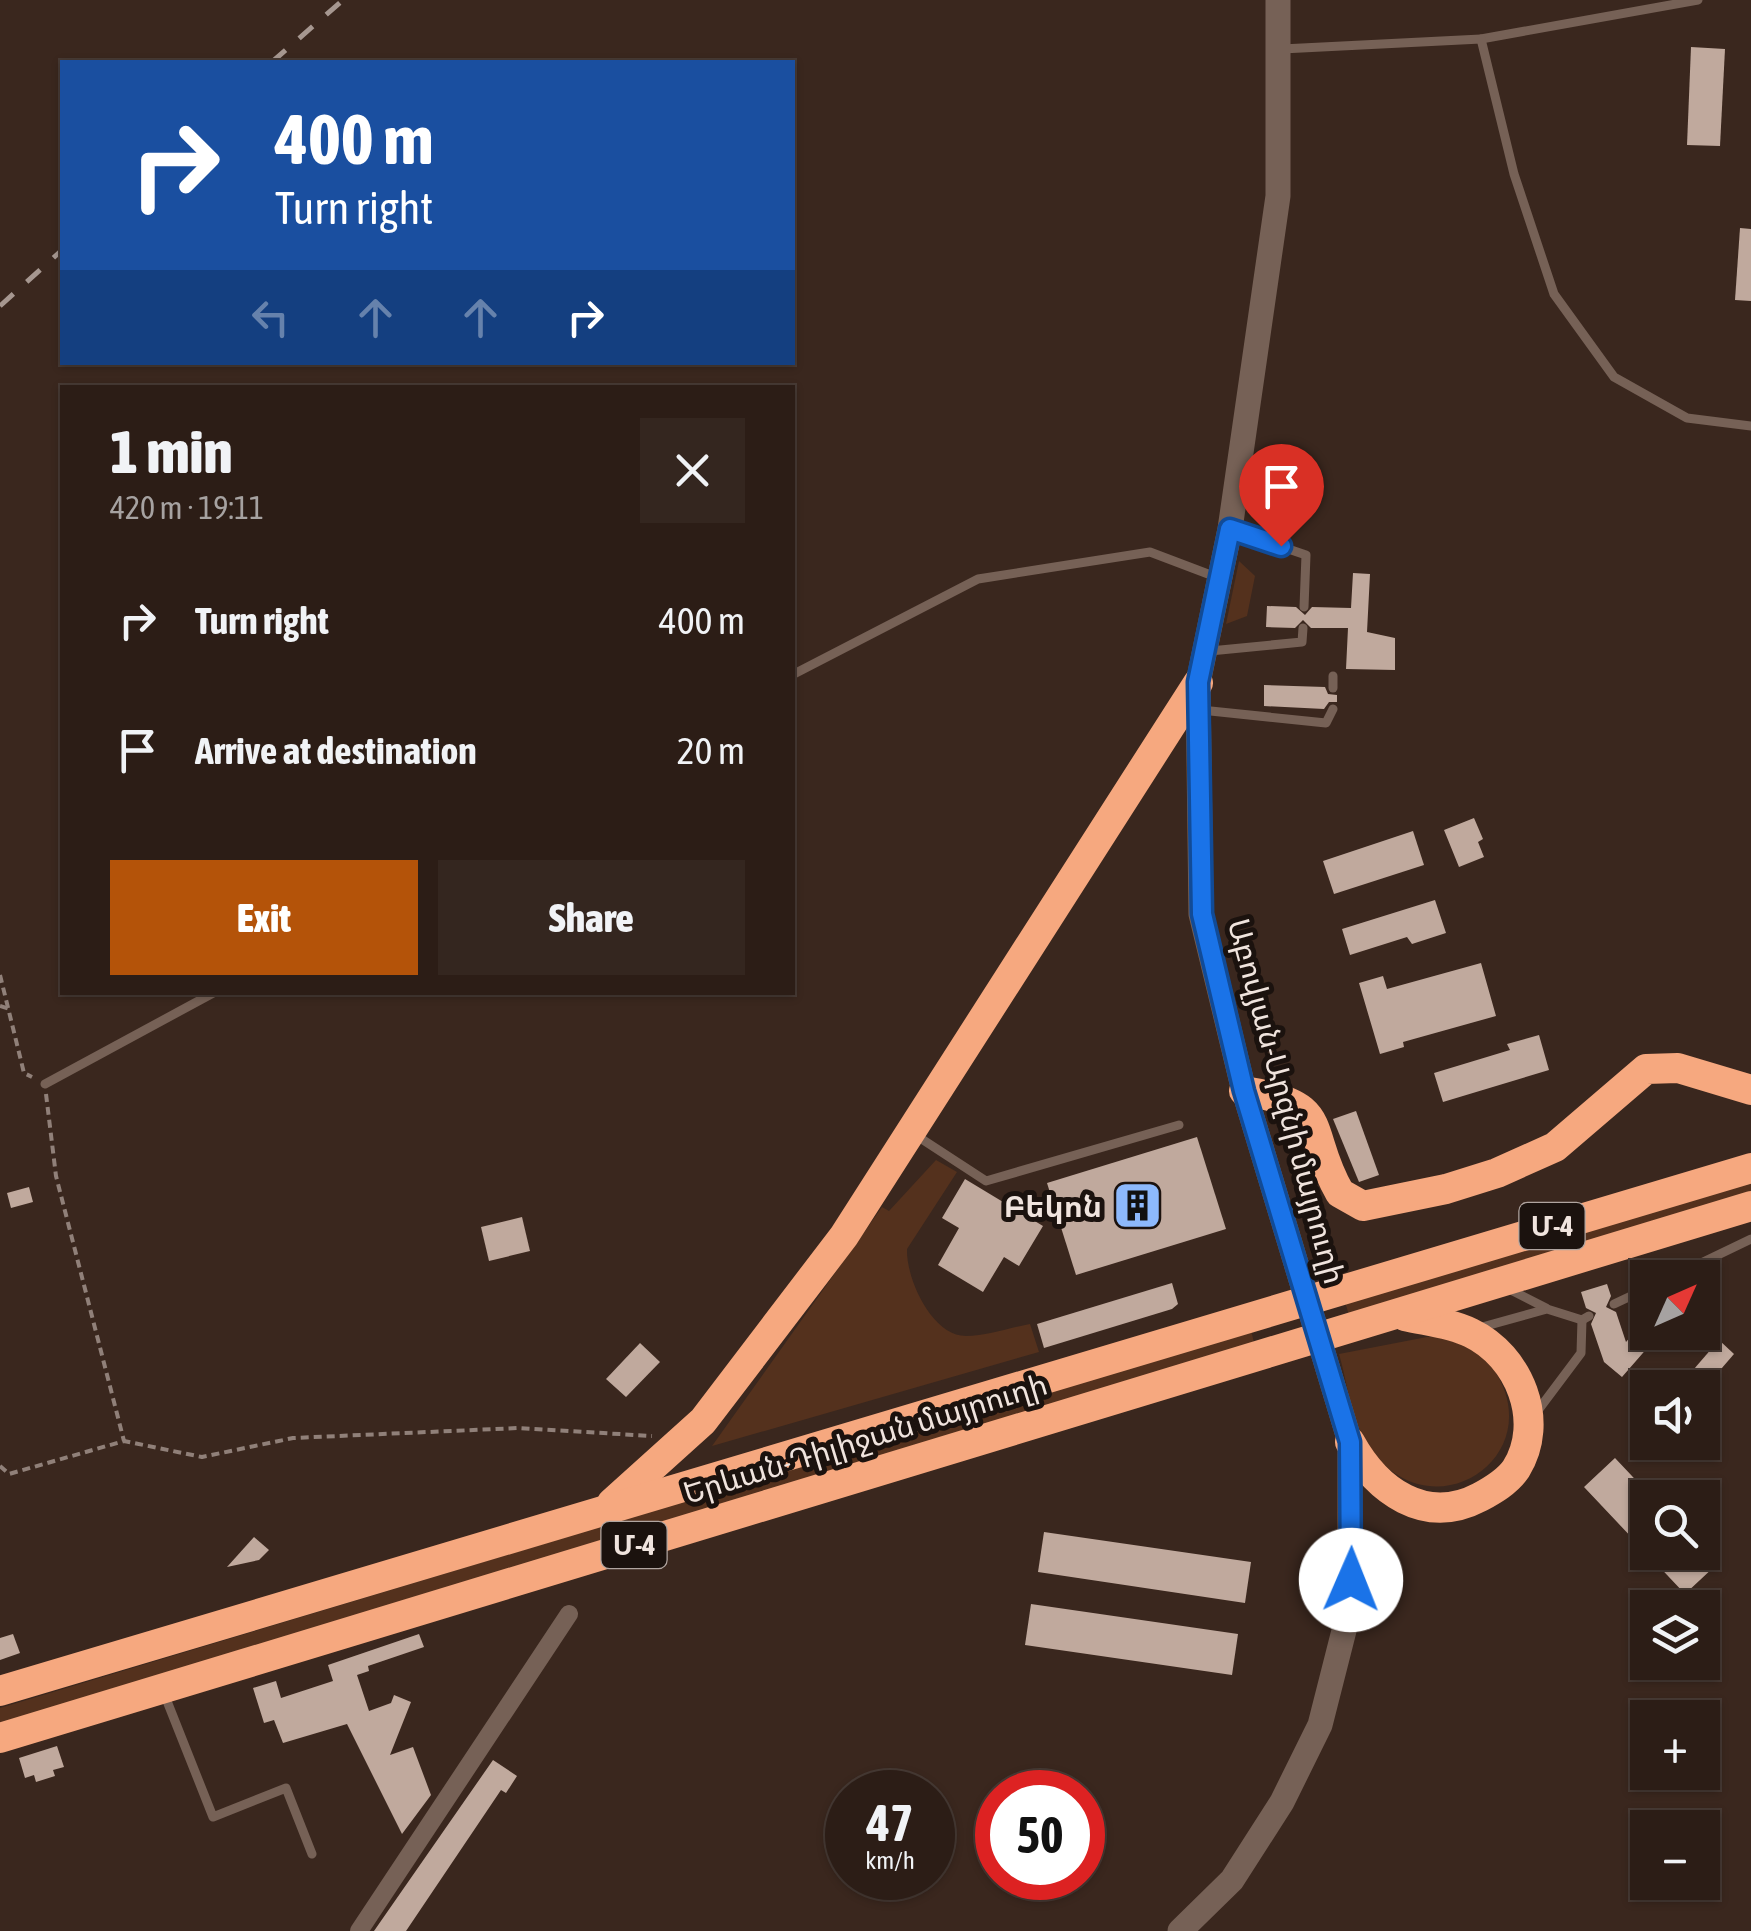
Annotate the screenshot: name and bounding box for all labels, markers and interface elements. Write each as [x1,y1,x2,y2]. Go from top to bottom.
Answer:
text: 400 m [275,99,434,179]
icon: right [110,100,240,230]
text: Turn right [275,182,433,234]
icon: left [243,290,298,345]
icon: ahead [348,290,403,345]
icon: ahead [453,290,508,345]
icon: right [558,290,613,345]
text: 1 min [110,417,233,486]
button: close [640,418,745,523]
pin [1239,444,1324,547]
icon: arrive [1254,459,1309,514]
text: 420 m · 19:11 [110,489,264,526]
icon: right [110,593,165,648]
text: Turn right [195,599,329,642]
text: 400 m [659,599,745,642]
icon: arrive [110,723,165,778]
text: Arrive at destination [195,729,477,772]
text: 20 m [677,729,745,772]
button: Exit [110,860,418,975]
button: Share [438,860,745,975]
street label: Աբովյան-Արզնի մայրուղի [1221,915,1352,1288]
building icon: Բեկոն [1111,1180,1163,1232]
place label: Բեկոն [1004,1189,1102,1224]
road number: Մ-4 [1520,1203,1584,1249]
north arrow [1630,1260,1720,1350]
map controls [1630,1260,1720,1900]
street label: Երևան-Դիլիջան մայրուղի [679,1366,1051,1511]
button: sound [1630,1370,1720,1460]
button: search [1630,1480,1720,1570]
road number: Մ-4 [602,1522,666,1568]
position arrow [1299,1528,1403,1632]
button: layers [1630,1590,1720,1680]
button: + [1630,1700,1720,1790]
speed limit sign: 50 [975,1770,1105,1900]
text: 47 [866,1794,913,1852]
button: − [1630,1810,1720,1900]
text: km/h [865,1846,915,1874]

